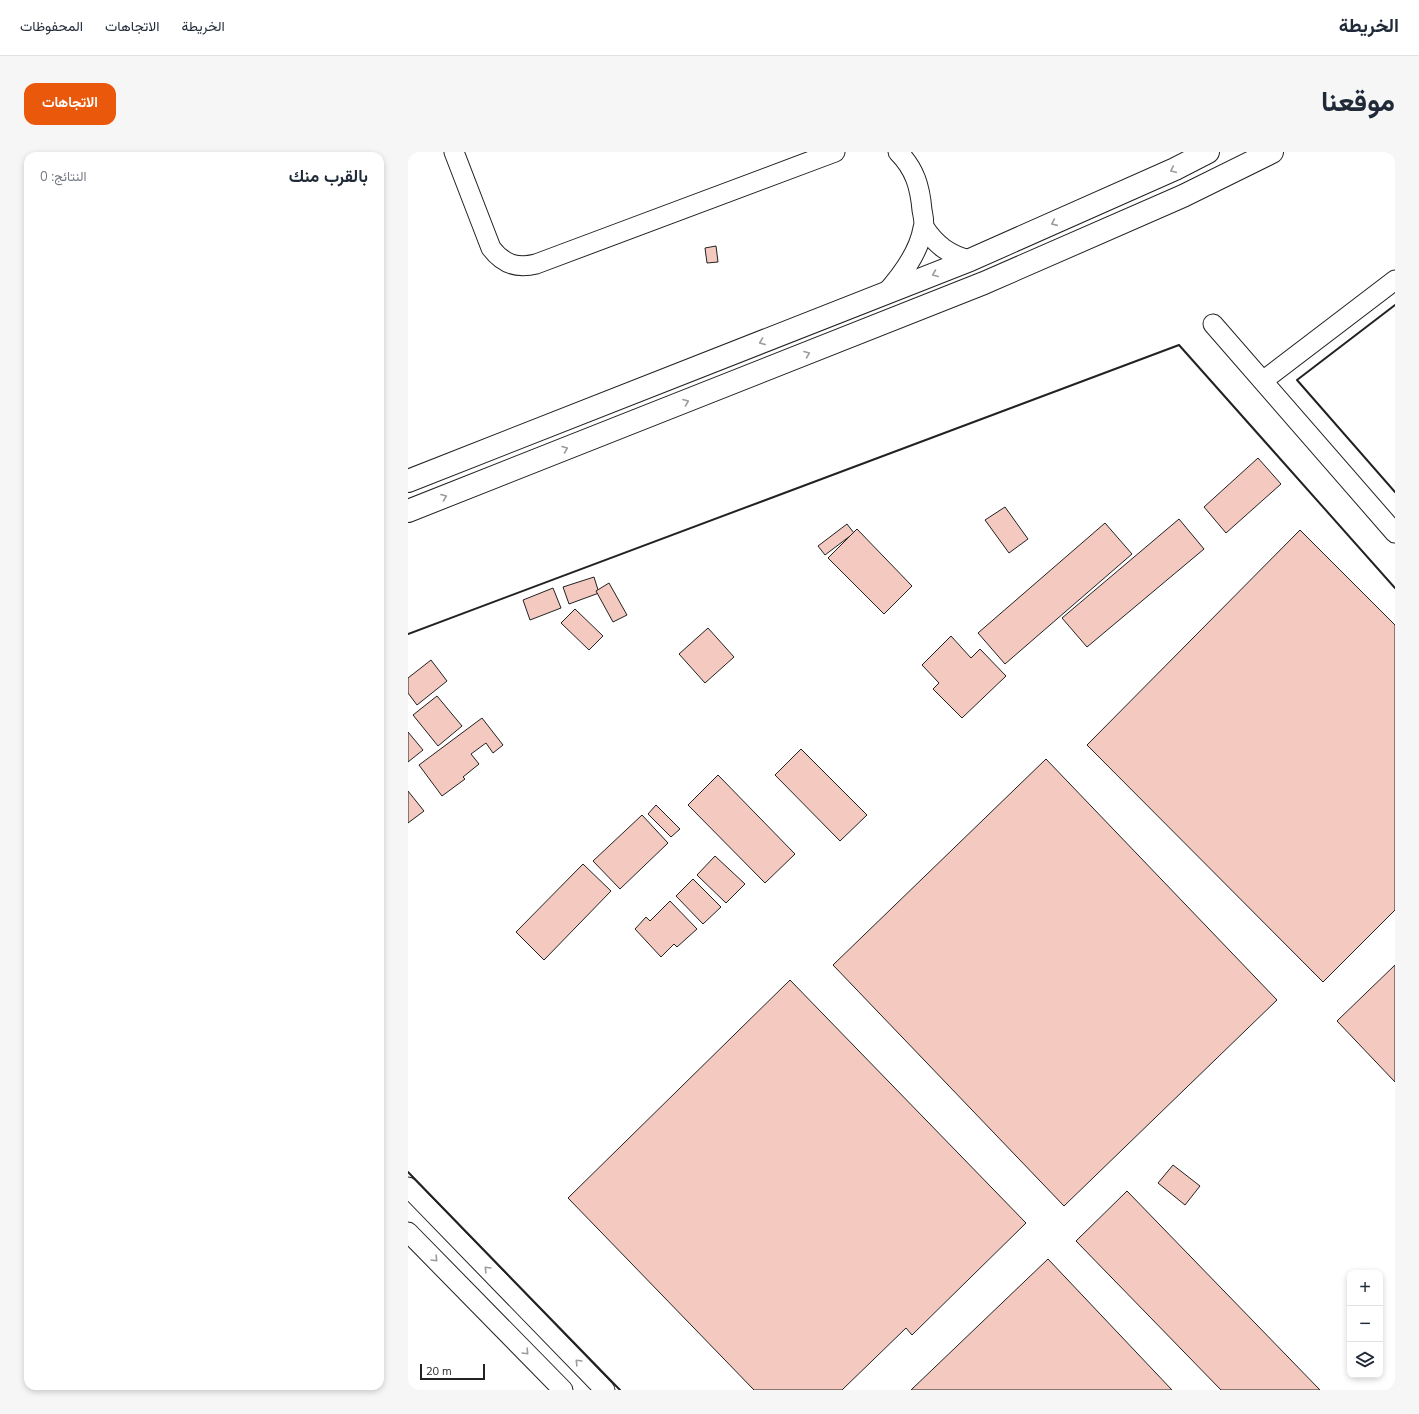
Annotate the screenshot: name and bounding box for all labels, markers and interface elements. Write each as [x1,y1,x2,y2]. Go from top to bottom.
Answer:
text: الخريطة [1339,13,1399,37]
text: المحفوظات [20,17,83,35]
text: الاتجاهات [105,17,159,35]
text: الخريطة [181,17,225,35]
button: الاتجاهات [24,83,116,125]
text: موقعنا [1321,83,1395,118]
text: بالقرب منك [289,165,368,186]
one-way arrow [1170,165,1177,173]
text: النتائج: 0 [40,168,87,184]
one-way arrow [1051,218,1058,226]
one-way arrow [931,269,939,277]
one-way arrow [758,338,765,346]
one-way arrow [803,351,811,359]
one-way arrow [683,398,690,406]
one-way arrow [562,446,569,454]
one-way arrow [441,493,448,501]
one-way arrow [430,1254,438,1262]
one-way arrow [485,1266,492,1274]
map controls [1347,1270,1383,1378]
button: + [1347,1270,1383,1306]
button: − [1347,1306,1383,1342]
button: layers [1347,1342,1383,1378]
one-way arrow [521,1347,529,1355]
one-way arrow [575,1359,583,1367]
scale bar [420,1362,485,1381]
text: 20 m [426,1364,452,1378]

